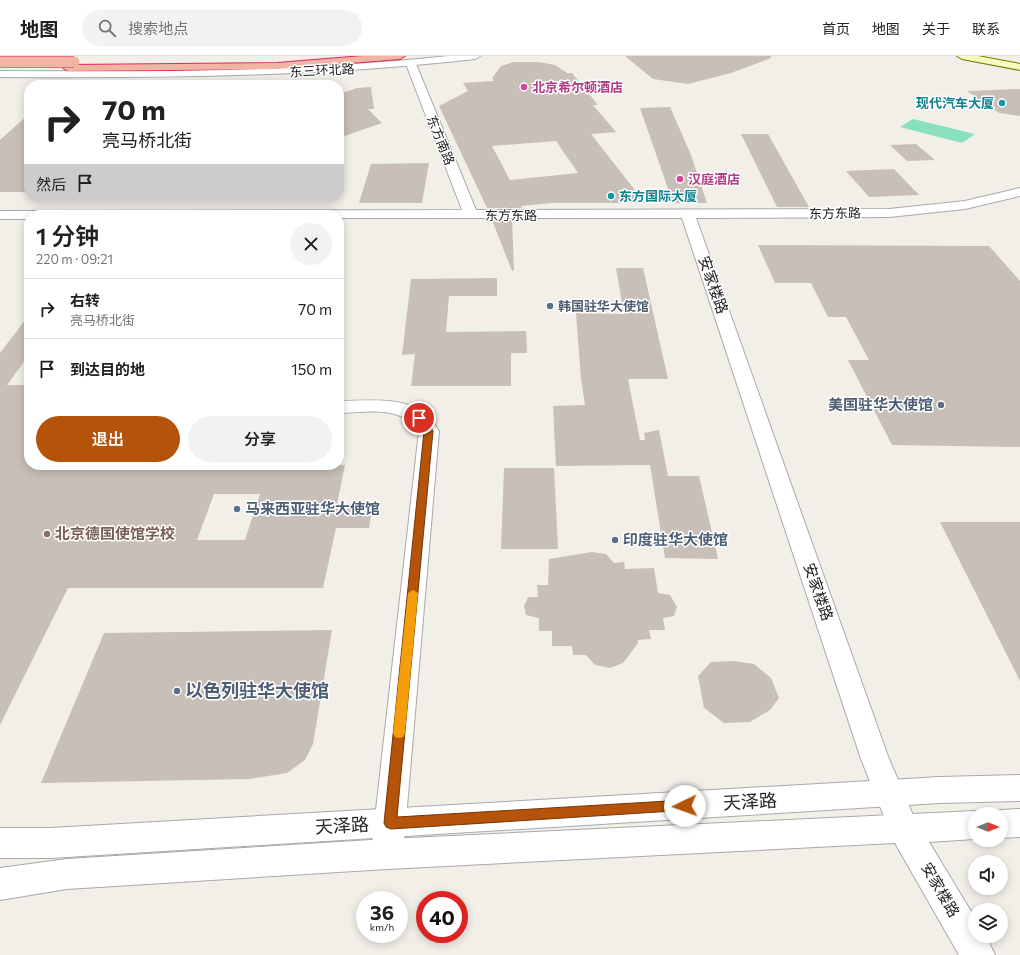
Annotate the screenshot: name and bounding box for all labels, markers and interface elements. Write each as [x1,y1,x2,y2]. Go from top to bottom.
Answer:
search box [82,10,362,46]
text: 地图 [20,17,58,40]
icon: search [96,17,118,39]
text: 搜索地点 [128,19,188,37]
text: 首页 [822,20,850,37]
text: 地图 [872,20,900,37]
text: 关于 [922,20,950,37]
text: 联系 [972,20,1000,37]
street label: 东三环北路 [289,60,355,80]
place label: 北京希尔顿酒店 [532,79,623,95]
marker: 北京希尔顿酒店 [519,82,529,92]
text: 70 m [102,92,166,126]
place label: 现代汽车大厦 [916,95,994,111]
icon: right [36,96,88,148]
marker: 现代汽车大厦 [997,98,1007,108]
street label: 东方南路 [424,113,458,167]
text: 亮马桥北街 [102,129,192,151]
place label: 汉庭酒店 [688,171,740,187]
icon: arrive [74,172,96,194]
marker: 汉庭酒店 [675,174,685,184]
text: 然后 [36,175,66,193]
place label: 东方国际大厦 [619,188,697,204]
marker: 东方国际大厦 [606,191,616,201]
street label: 东方东路 [809,205,861,221]
street label: 东方东路 [485,207,537,223]
text: 1 分钟 [36,221,99,250]
button: close [290,223,332,265]
text: 220 m · 09:21 [36,251,113,267]
street label: 安家楼路 [696,253,732,316]
text: 右转 [70,291,100,309]
icon: right [36,298,58,320]
place label: 韩国驻华大使馆 [558,298,649,314]
text: 70 m [298,300,332,318]
marker: 韩国驻华大使馆 [545,301,555,311]
text: 亮马桥北街 [70,312,135,328]
icon: arrive [36,358,58,380]
text: 到达目的地 [70,360,145,378]
text: 150 m [291,360,332,378]
place label: 美国驻华大使馆 [828,395,933,413]
marker: 美国驻华大使馆 [936,400,946,410]
pin [402,401,436,435]
icon: arrive [408,407,430,429]
button: 退出 [36,416,180,462]
button: 分享 [188,416,332,462]
place label: 马来西亚驻华大使馆 [245,499,380,517]
marker: 马来西亚驻华大使馆 [232,504,242,514]
place label: 北京德国使馆学校 [55,524,175,542]
marker: 北京德国使馆学校 [42,529,52,539]
place label: 印度驻华大使馆 [623,530,728,548]
marker: 印度驻华大使馆 [610,535,620,545]
street label: 安家楼路 [801,560,837,623]
place label: 以色列驻华大使馆 [185,679,329,701]
marker: 以色列驻华大使馆 [172,686,182,696]
position arrow [664,785,706,827]
street label: 天泽路 [722,789,777,813]
north arrow [968,807,1008,847]
map controls [968,807,1008,943]
street label: 天泽路 [314,813,369,837]
button: sound [968,855,1008,895]
street label: 安家楼路 [918,859,964,920]
speed limit sign: 40 [416,891,468,943]
text: 36 [370,900,394,924]
button: layers [968,903,1008,943]
text: km/h [370,921,394,933]

